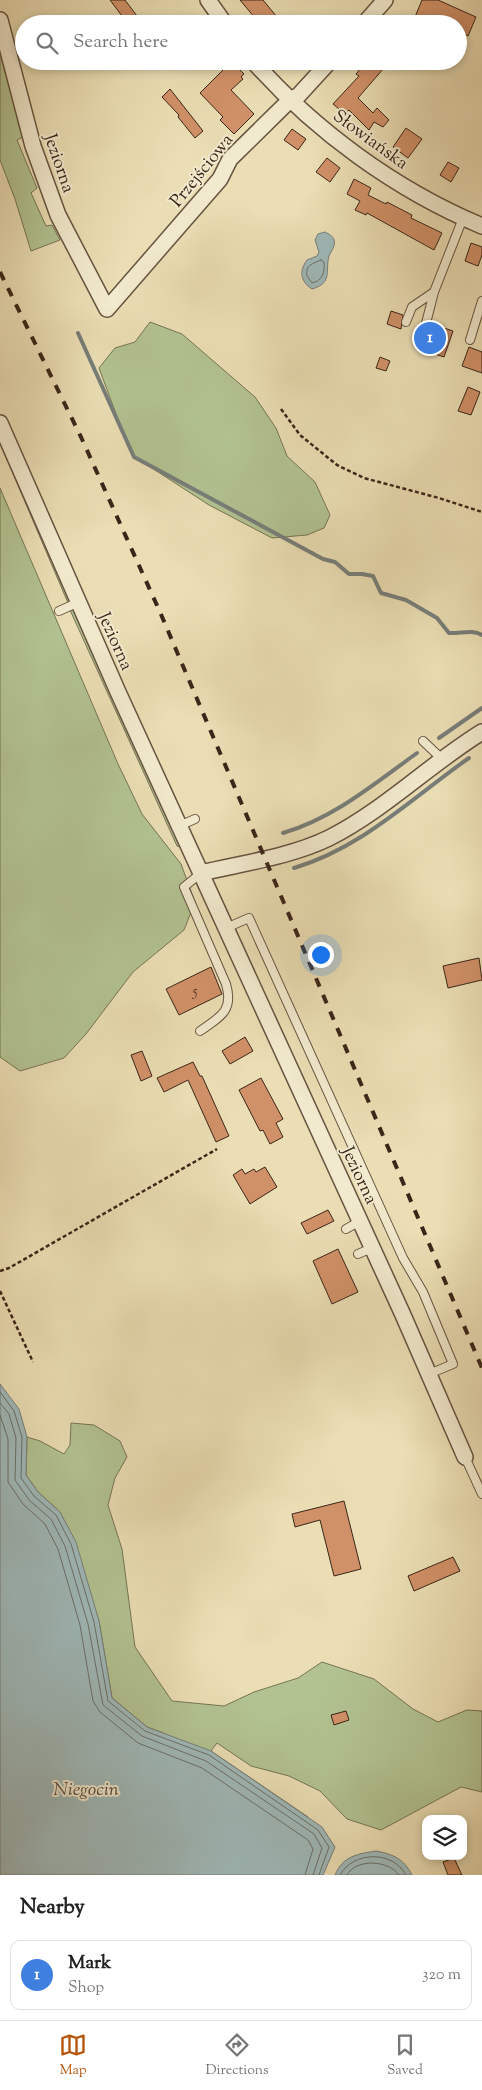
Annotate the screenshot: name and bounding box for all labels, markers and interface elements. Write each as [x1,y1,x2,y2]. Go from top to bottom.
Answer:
search box [15,15,467,70]
icon: search [33,29,61,57]
text: Search here [73,29,168,56]
street label: Słowiańska [327,104,413,177]
street label: Przejściowa [165,129,240,214]
street label: Jeziorna [36,130,80,197]
pin: 1 [414,319,446,357]
street label: Jeziorna [89,608,138,675]
your location [308,942,334,968]
house number: 5 [191,982,198,1003]
street label: Jeziorna [333,1142,383,1209]
water label: Niegocin [53,1777,119,1804]
map controls [422,1815,467,1860]
button: layers [422,1815,467,1860]
text: Nearby [20,1893,85,1923]
text: Mark [68,1950,111,1977]
text: 1 [34,1964,40,1987]
text: 320 m [422,1964,461,1987]
text: Shop [68,1977,104,2000]
tab: Map [59,2031,87,2081]
tab: Directions [205,2031,269,2081]
tab: Saved [387,2031,423,2081]

